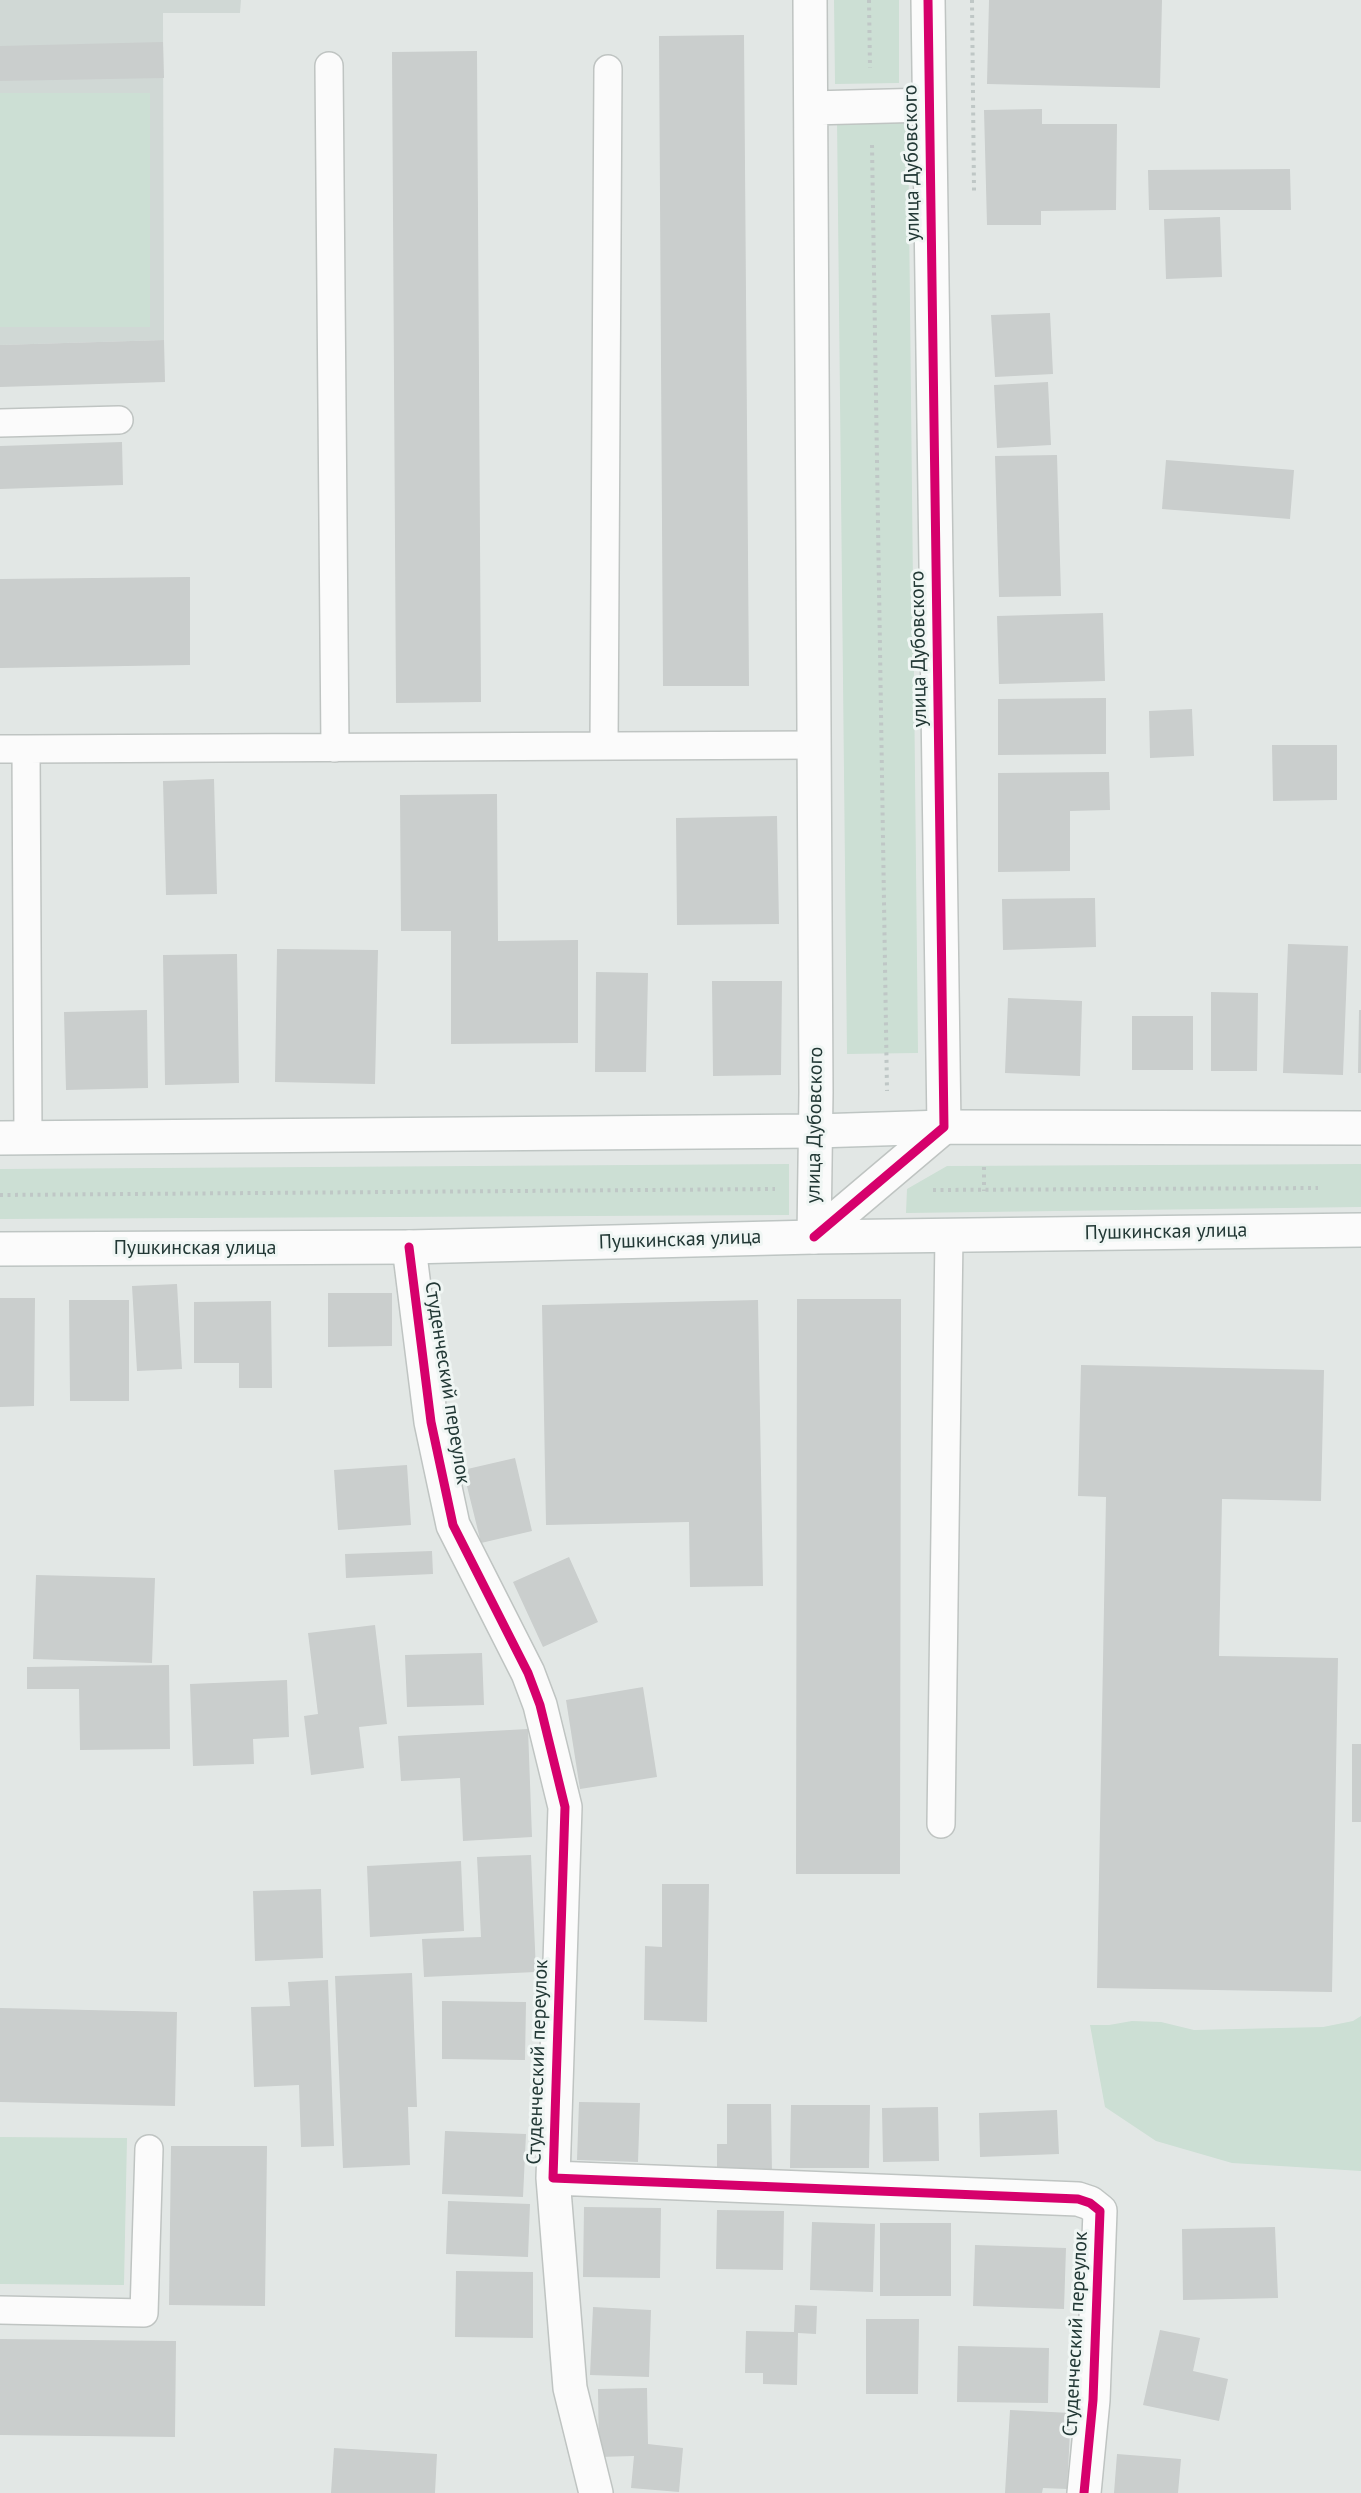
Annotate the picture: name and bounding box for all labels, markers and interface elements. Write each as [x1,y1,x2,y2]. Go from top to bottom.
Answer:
street label: улица Дубовского [899,84,925,242]
street label: улица Дубовского [906,570,932,728]
street label: улица Дубовского [802,1046,828,1204]
street label: Пушкинская улица [1084,1219,1248,1245]
street label: Пушкинская улица [598,1225,762,1255]
street label: Пушкинская улица [114,1236,276,1260]
street label: Студенческий переулок [419,1280,475,1486]
street label: Студенческий переулок [522,1959,554,2165]
street label: Студенческий переулок [1059,2231,1093,2437]

